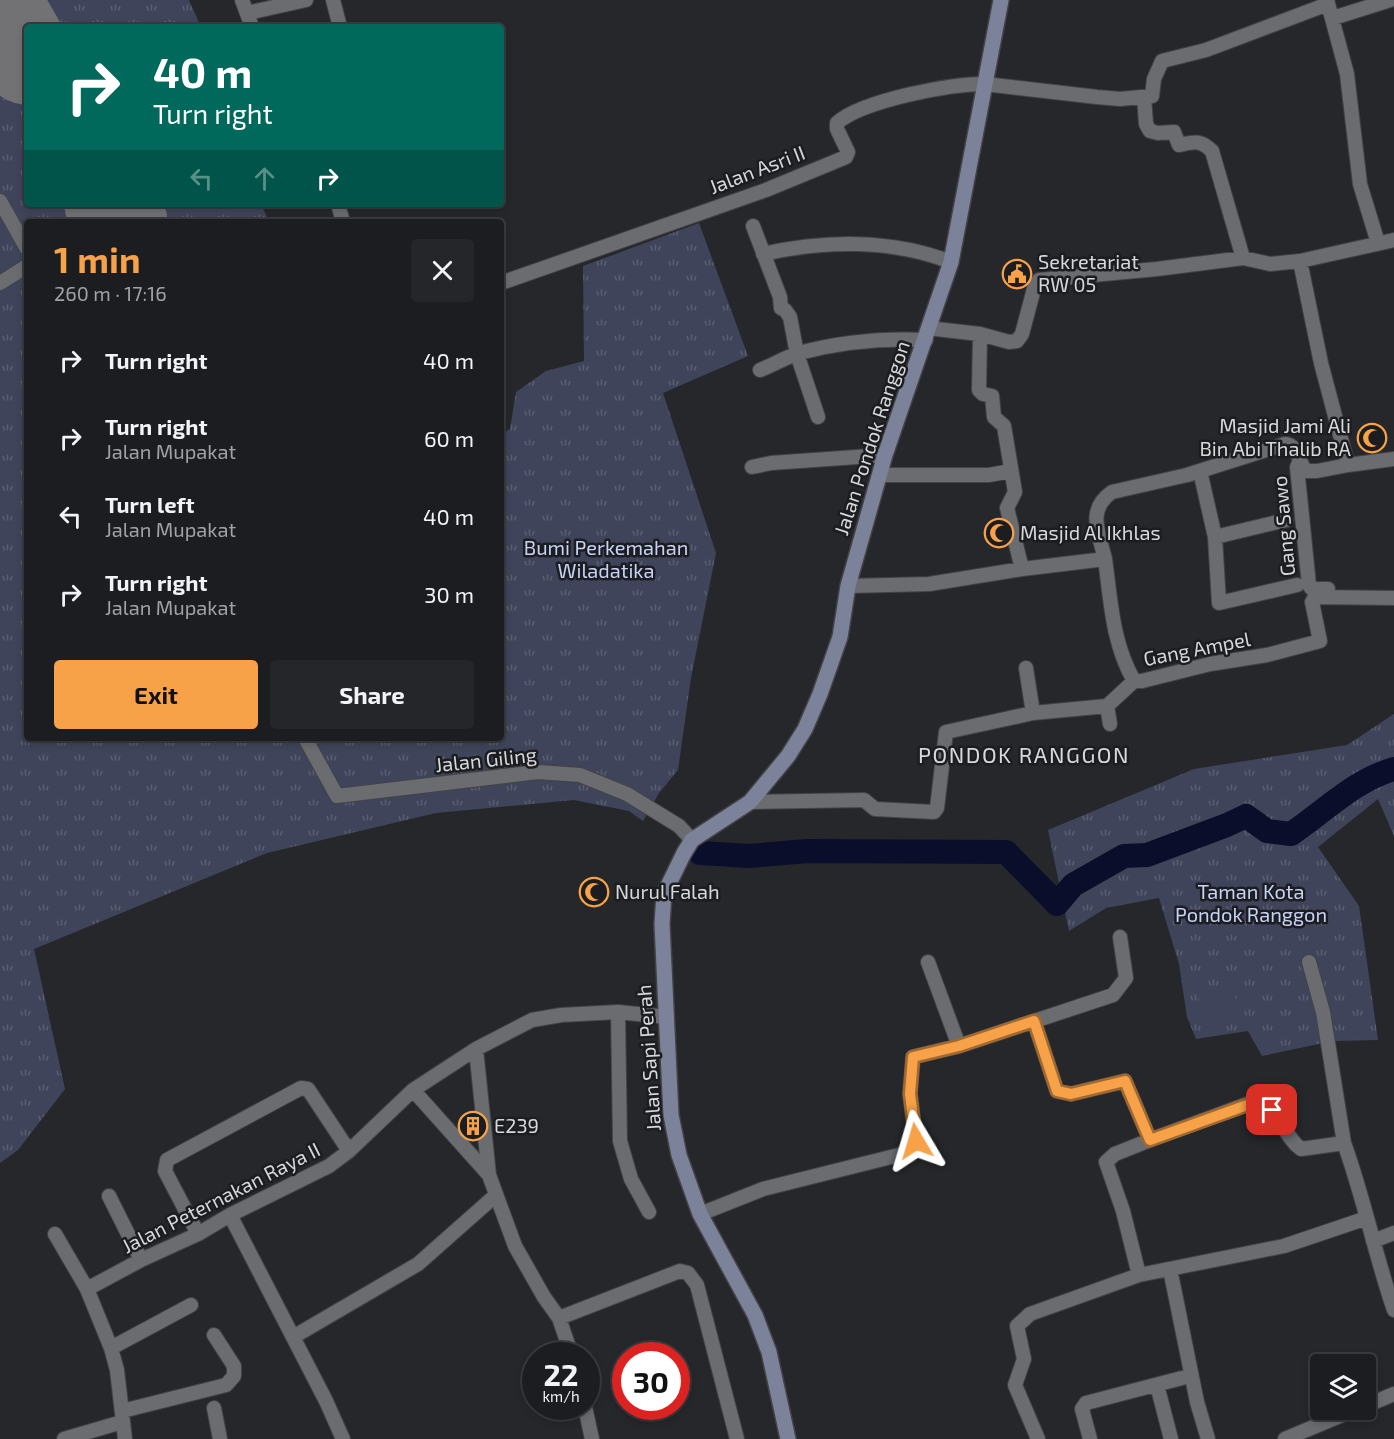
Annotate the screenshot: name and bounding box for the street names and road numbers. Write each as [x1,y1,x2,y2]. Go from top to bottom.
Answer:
street label: Jalan Asri II [705,140,808,198]
street label: Jalan Pondok Ranggon [828,338,914,538]
street label: Gang Sawo [1267,475,1299,577]
street label: Gang Ampel [1141,626,1252,670]
street label: Jalan Giling [434,742,538,776]
street label: Jalan Sapi Perah [631,984,665,1132]
street label: Jalan Peternakan Raya II [117,1137,324,1258]

